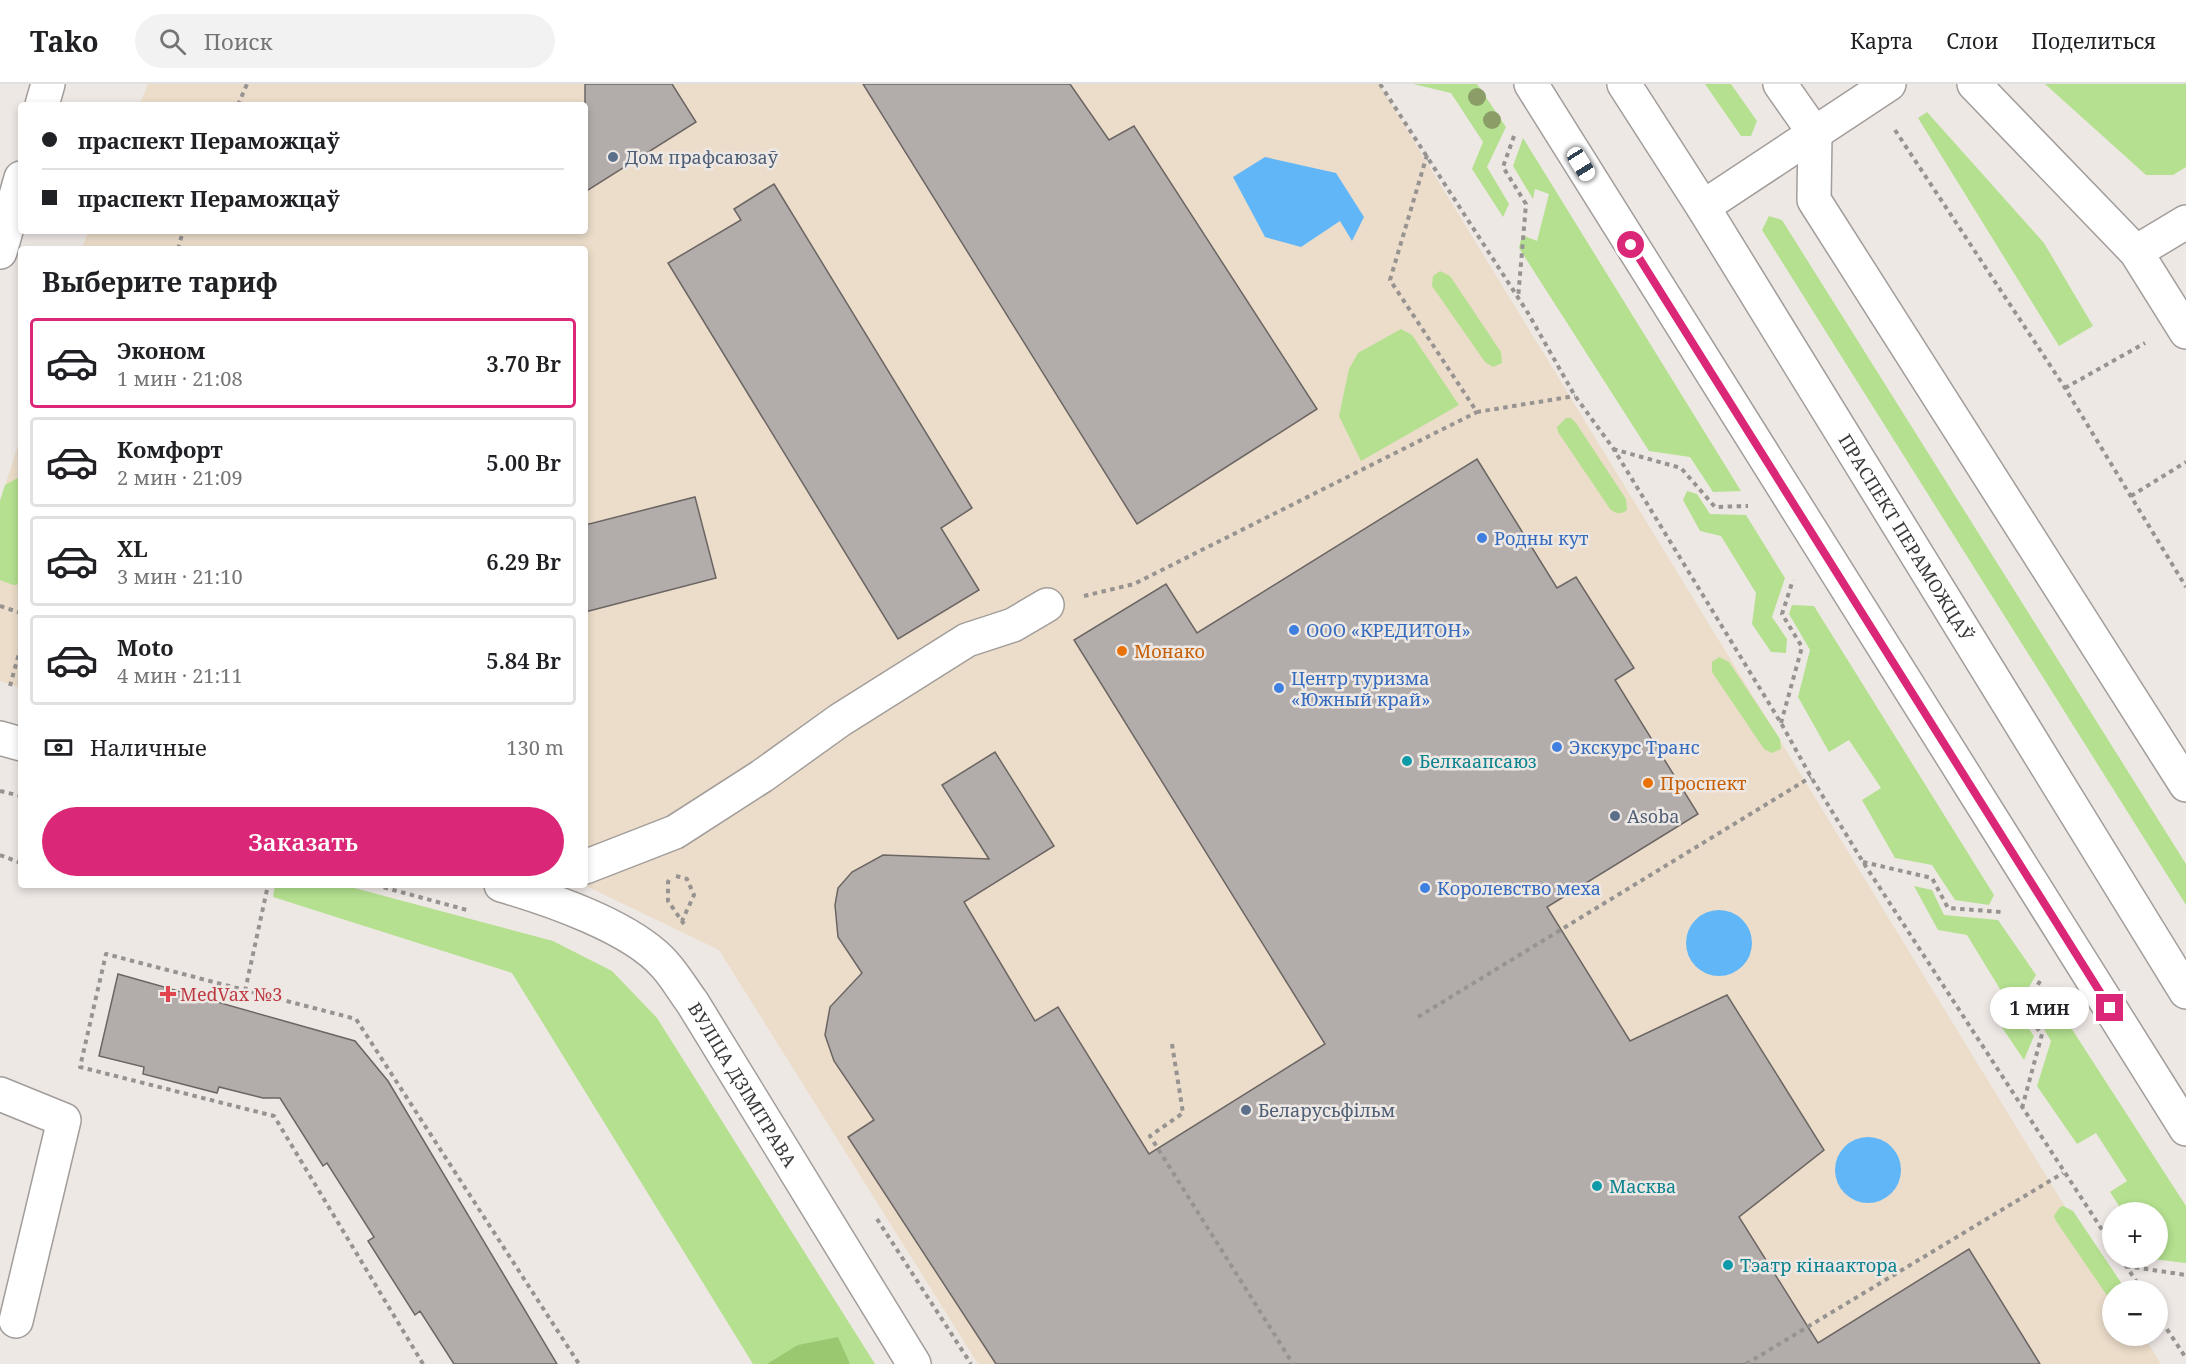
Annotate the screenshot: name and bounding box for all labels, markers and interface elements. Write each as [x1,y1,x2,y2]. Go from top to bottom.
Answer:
search box [135,14,555,68]
text: Tako [30,22,99,60]
icon: search [156,25,189,58]
text: Поиск [204,26,272,56]
text: Карта [1850,27,1913,55]
text: Слои [1946,27,1998,55]
text: Поделиться [2031,27,2156,55]
text: праспект Пераможцаў [78,125,340,155]
car [1564,144,1598,184]
place label: Дом прафсаюзаў [625,145,779,169]
marker: Дом прафсаюзаў [606,150,620,164]
text: праспект Пераможцаў [78,183,340,213]
route start [1617,231,1644,258]
text: Выберите тариф [42,263,278,300]
text: Эконом [117,335,205,365]
icon: car [45,336,99,390]
text: 3.70 Br [486,348,561,378]
text: 1 мин · 21:08 [117,365,243,392]
street label: ПРАСПЕКТ ПЕРАМОЖЦАЎ [1833,429,1979,646]
text: Комфорт [117,434,223,464]
icon: car [45,435,99,489]
text: 5.00 Br [486,447,561,477]
text: 2 мин · 21:09 [117,464,243,491]
place label: Родны кут [1494,526,1589,550]
marker: Родны кут [1475,531,1489,545]
text: XL [117,533,148,563]
icon: car [45,534,99,588]
text: 6.29 Br [486,546,561,576]
text: 3 мин · 21:10 [117,563,243,590]
place label: ООО «КРЕДИТОН» [1306,618,1471,642]
marker: ООО «КРЕДИТОН» [1287,623,1301,637]
text: Moto [117,632,174,662]
icon: car [45,633,99,687]
place label: Монако [1134,639,1205,663]
marker: Монако [1115,644,1129,658]
text: 5.84 Br [486,645,561,675]
text: 4 мин · 21:11 [117,662,243,689]
place label: Центр туризма «Южный край» [1291,666,1430,711]
marker: Центр туризма «Южный край» [1272,681,1286,695]
icon: cash [42,731,75,764]
text: Наличные [90,732,207,762]
text: 130 m [506,734,564,761]
place label: Экскурс Транс [1569,735,1700,759]
marker: Экскурс Транс [1550,740,1564,754]
place label: Белкаапсаюз [1419,749,1537,773]
marker: Белкаапсаюз [1400,754,1414,768]
place label: Проспект [1660,771,1747,795]
marker: Проспект [1641,776,1655,790]
place label: Asoba [1627,804,1679,828]
button: Заказать [42,807,564,876]
marker: Asoba [1608,809,1622,823]
place label: Королевство меха [1437,876,1601,900]
marker: Королевство меха [1418,881,1432,895]
place label: MedVax №3 [180,982,282,1006]
marker: MedVax №3 [161,987,175,1001]
callout: 1 мин [1990,987,2089,1029]
text: 1 мин [2009,994,2070,1021]
route end [2096,994,2123,1021]
street label: ВУЛІЦА ДЗІМІТРАВА [683,998,802,1172]
place label: Беларусьфільм [1258,1098,1395,1122]
marker: Беларусьфільм [1239,1103,1253,1117]
place label: Масква [1609,1174,1676,1198]
marker: Масква [1590,1179,1604,1193]
map controls [2102,1202,2168,1346]
button: + [2102,1202,2168,1268]
place label: Тэатр кінаактора [1740,1253,1898,1277]
marker: Тэатр кінаактора [1721,1258,1735,1272]
button: − [2102,1280,2168,1346]

